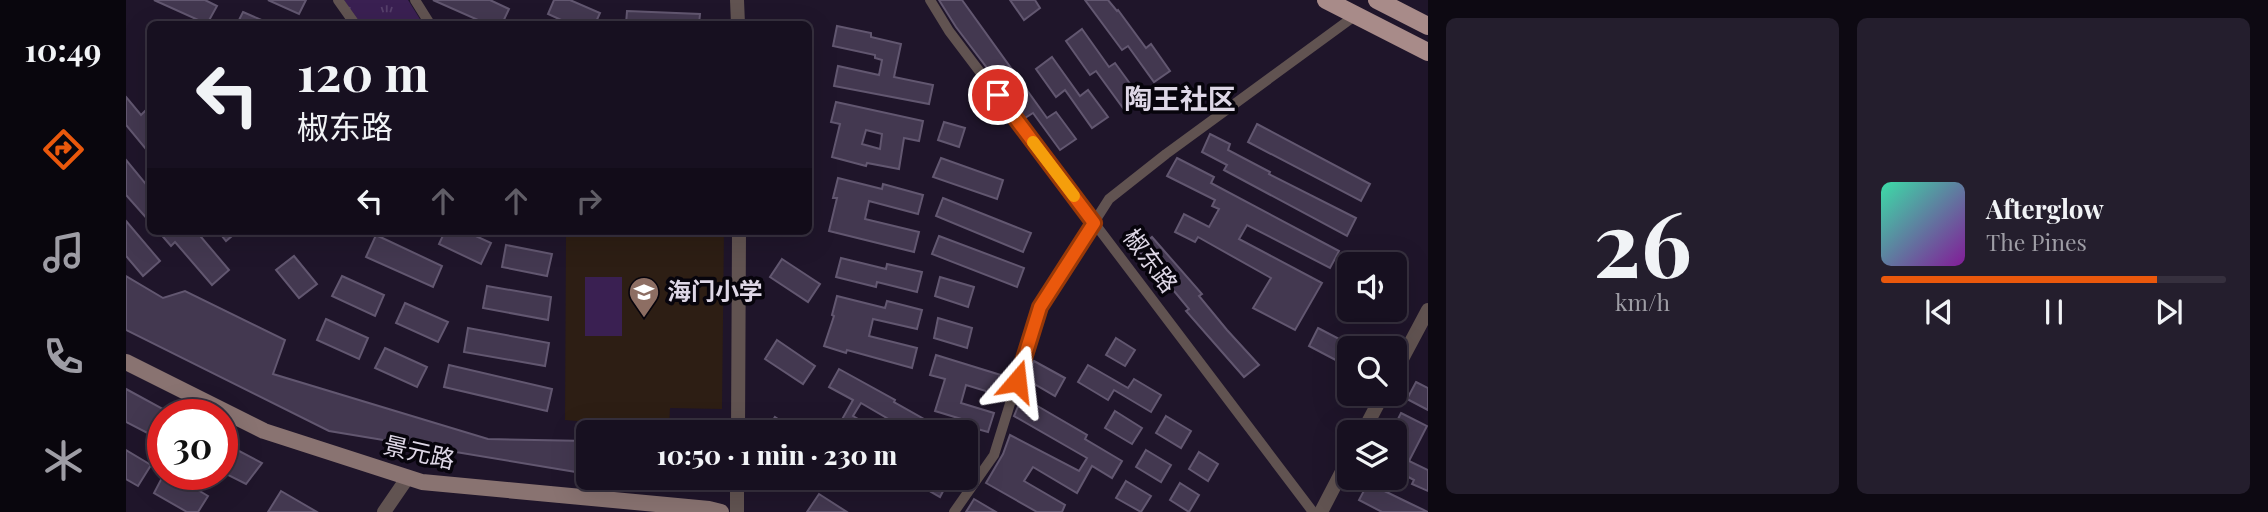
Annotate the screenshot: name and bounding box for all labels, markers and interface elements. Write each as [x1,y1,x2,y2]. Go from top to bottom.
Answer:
text: 10:49 [25,27,101,70]
text: 120 m [297,39,429,104]
icon: left [182,49,273,140]
pin [968,65,1028,125]
icon: arrive [979,76,1017,114]
district label: 陶王社区 [1124,79,1236,116]
text: 椒东路 [297,104,393,147]
icon: directions [39,125,88,174]
text: 26 [1593,180,1692,301]
icon: left [351,182,389,220]
icon: ahead [424,182,462,220]
icon: ahead [497,182,535,220]
icon: right [570,182,608,220]
text: Afterglow [1986,191,2104,226]
street label: 椒东路 [1117,221,1186,298]
text: The Pines [1986,226,2087,257]
icon: music [39,228,88,277]
map controls [1337,252,1407,490]
button: sound [1337,252,1407,322]
place label: 海门小学 [667,274,763,306]
school or university icon: 海门小学 [627,275,661,319]
text: km/h [1615,286,1670,317]
icon: previous [1920,293,1958,331]
icon: pause [2035,293,2073,331]
icon: next [2150,293,2188,331]
icon: phone [39,332,88,381]
button: search [1337,336,1407,406]
position arrow [980,344,1054,418]
speed limit sign: 30 [147,399,238,490]
button: layers [1337,420,1407,490]
street label: 景元路 [381,427,458,475]
icon: climate [39,436,88,485]
text: 10:50 · 1 min · 230 m [657,437,897,472]

